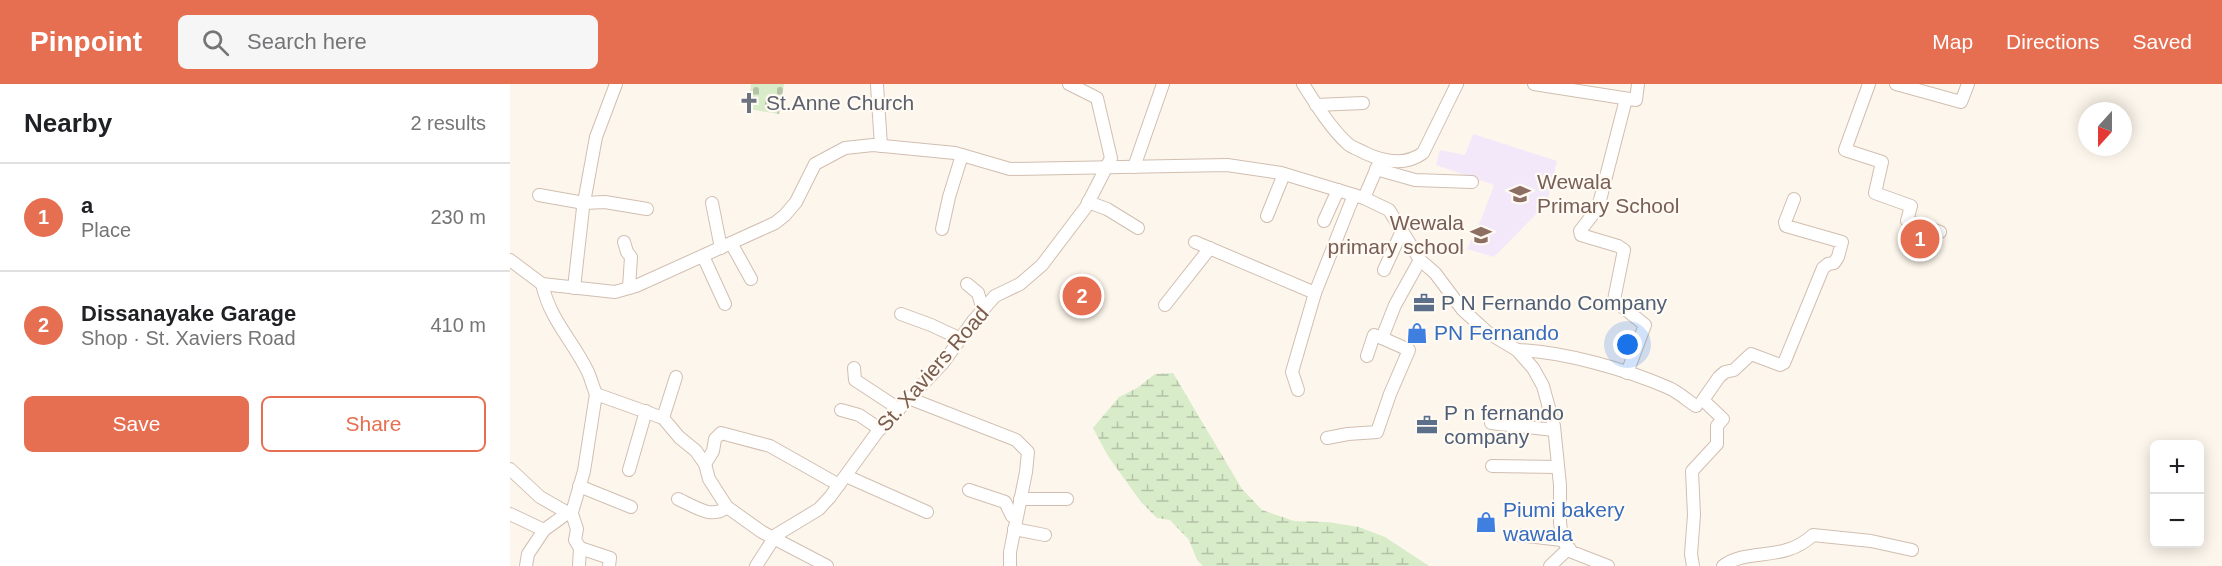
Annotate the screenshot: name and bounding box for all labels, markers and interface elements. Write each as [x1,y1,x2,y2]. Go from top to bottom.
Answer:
search box [178,15,598,69]
text: Pinpoint [30,26,142,57]
icon: search [199,26,232,59]
text: Search here [247,29,367,54]
text: Map [1932,30,1973,53]
text: Directions [2006,30,2099,53]
text: Saved [2132,30,2192,53]
church icon: St.Anne Church [737,91,761,115]
place label: St.Anne Church [766,91,914,114]
north arrow [2078,102,2132,156]
text: Nearby [24,108,112,138]
text: 2 results [410,112,486,134]
place label: Wewala Primary School [1537,170,1679,217]
school or university icon: Wewala Primary School [1508,182,1532,206]
text: a [81,193,93,218]
text: 1 [38,206,49,228]
text: 230 m [430,206,486,228]
place label: Wewala primary school [1327,211,1464,258]
pin: 1 [1900,216,1940,262]
text: Place [81,219,131,241]
school or university icon: Wewala primary school [1469,223,1493,247]
pin: 2 [1062,274,1102,318]
office icon: P N Fernando Company [1412,291,1436,315]
place label: P N Fernando Company [1441,291,1668,314]
text: Dissanayake Garage [81,301,296,326]
street label: St. Xaviers Road [872,302,993,436]
text: 2 [38,314,49,336]
text: 410 m [430,314,486,336]
shop icon: PN Fernando [1405,321,1429,345]
place label: PN Fernando [1434,321,1559,344]
text: Shop · St. Xaviers Road [81,327,296,349]
your location [1613,330,1642,359]
button: Save [24,396,249,452]
button: Share [261,396,486,452]
place label: P n fernando company [1444,401,1564,448]
office icon: P n fernando company [1415,413,1439,437]
map controls [2150,440,2204,548]
button: + [2150,440,2204,494]
button: − [2150,494,2204,548]
place label: Piumi bakery wawala [1502,498,1625,545]
shop icon: Piumi bakery wawala [1474,510,1498,534]

